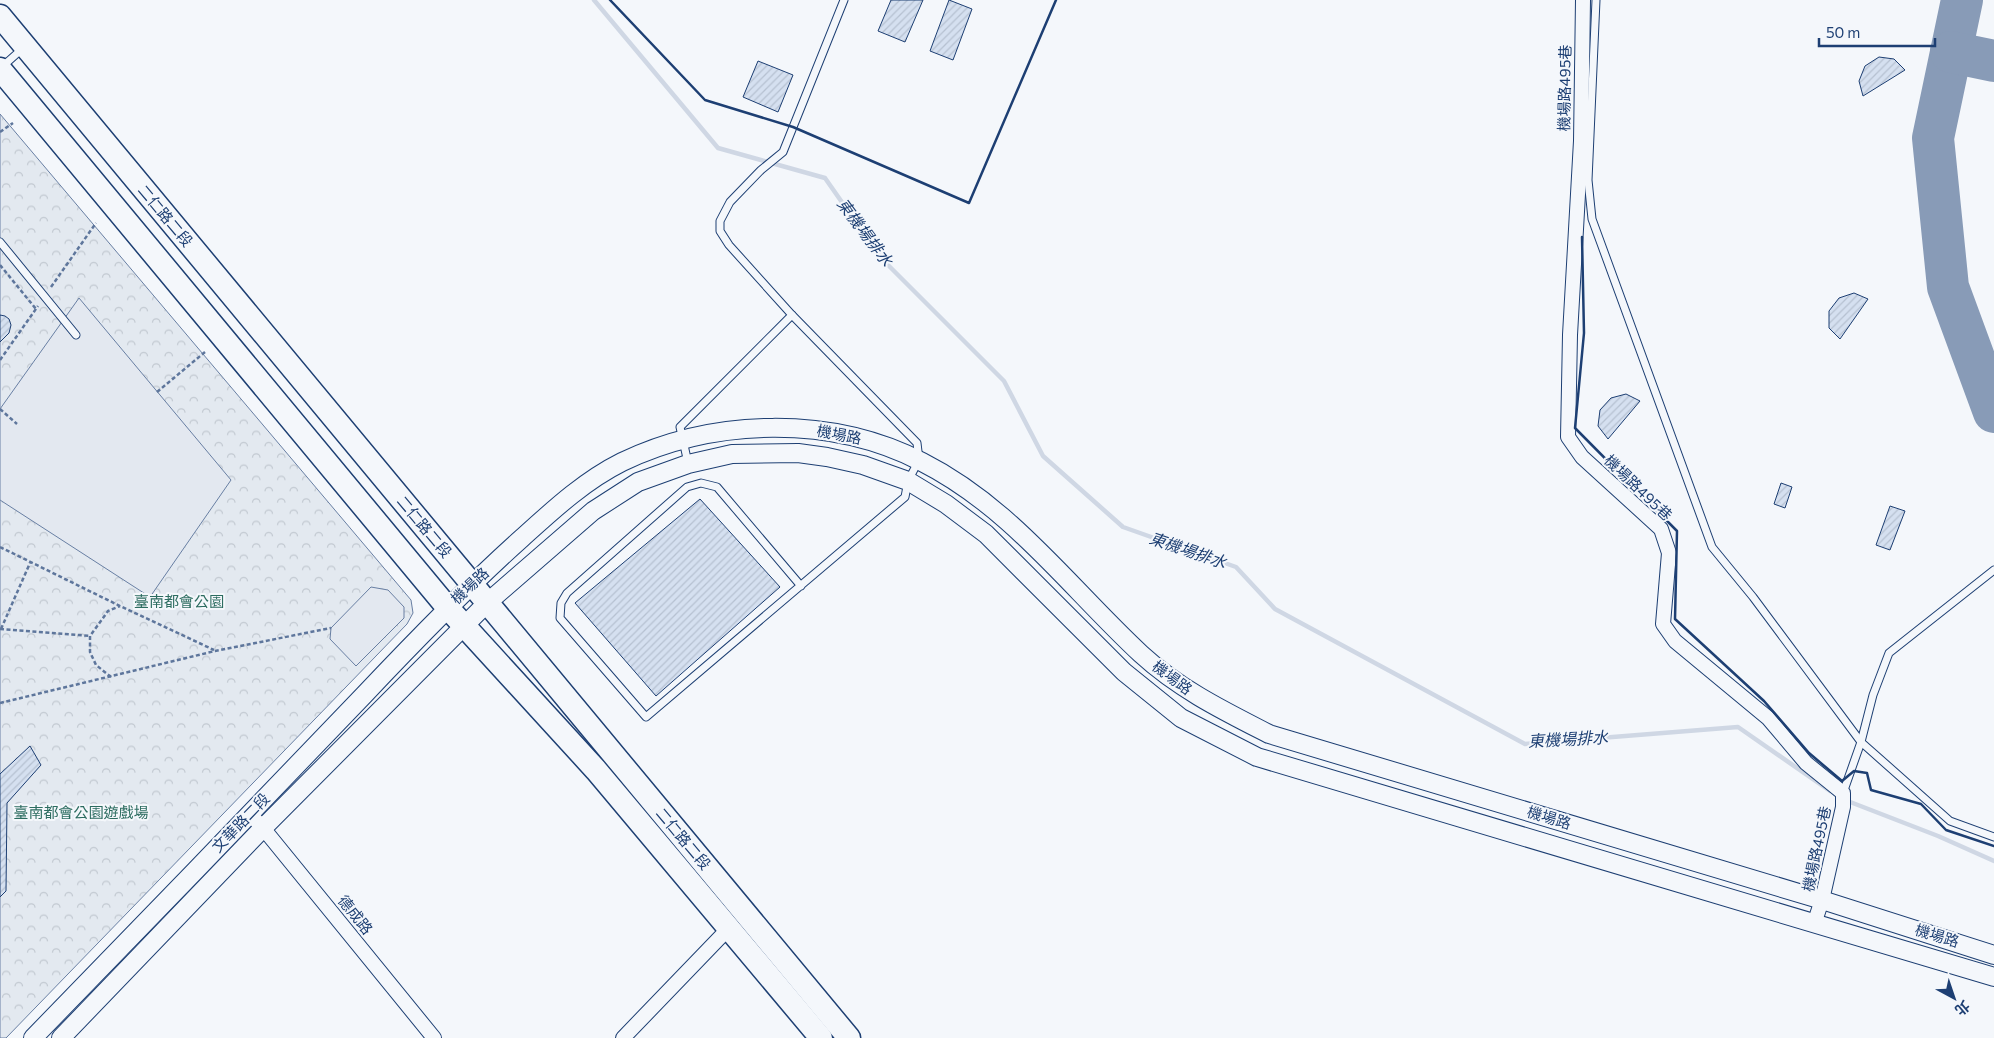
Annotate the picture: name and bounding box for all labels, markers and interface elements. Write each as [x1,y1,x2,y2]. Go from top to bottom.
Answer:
scale bar [1819,15,1935,47]
text: 50 m [1826,23,1860,41]
street label: 機場路495巷 [1554,44,1574,132]
street label: 二仁路二段 [135,181,197,250]
water label: 東機場排水 [834,194,898,270]
street label: 機場路 [815,421,863,447]
street label: 機場路495巷 [1601,451,1676,524]
street label: 二仁路二段 [394,492,456,561]
water label: 東機場排水 [1147,528,1230,572]
street label: 機場路 [447,563,492,607]
park label: 臺南都會公園 [134,592,224,610]
street label: 機場路 [1149,656,1196,698]
water label: 東機場排水 [1528,727,1609,750]
street label: 文華路二段 [208,789,273,856]
street label: 機場路 [1525,802,1573,832]
park label: 臺南都會公園遊戲場 [13,803,149,821]
street label: 二仁路二段 [653,804,715,873]
street label: 機場路495巷 [1798,805,1834,893]
street label: 德成路 [335,891,377,938]
street label: 機場路 [1913,920,1961,950]
north arrow [1929,973,1979,1023]
text: 北 [1952,997,1974,1019]

